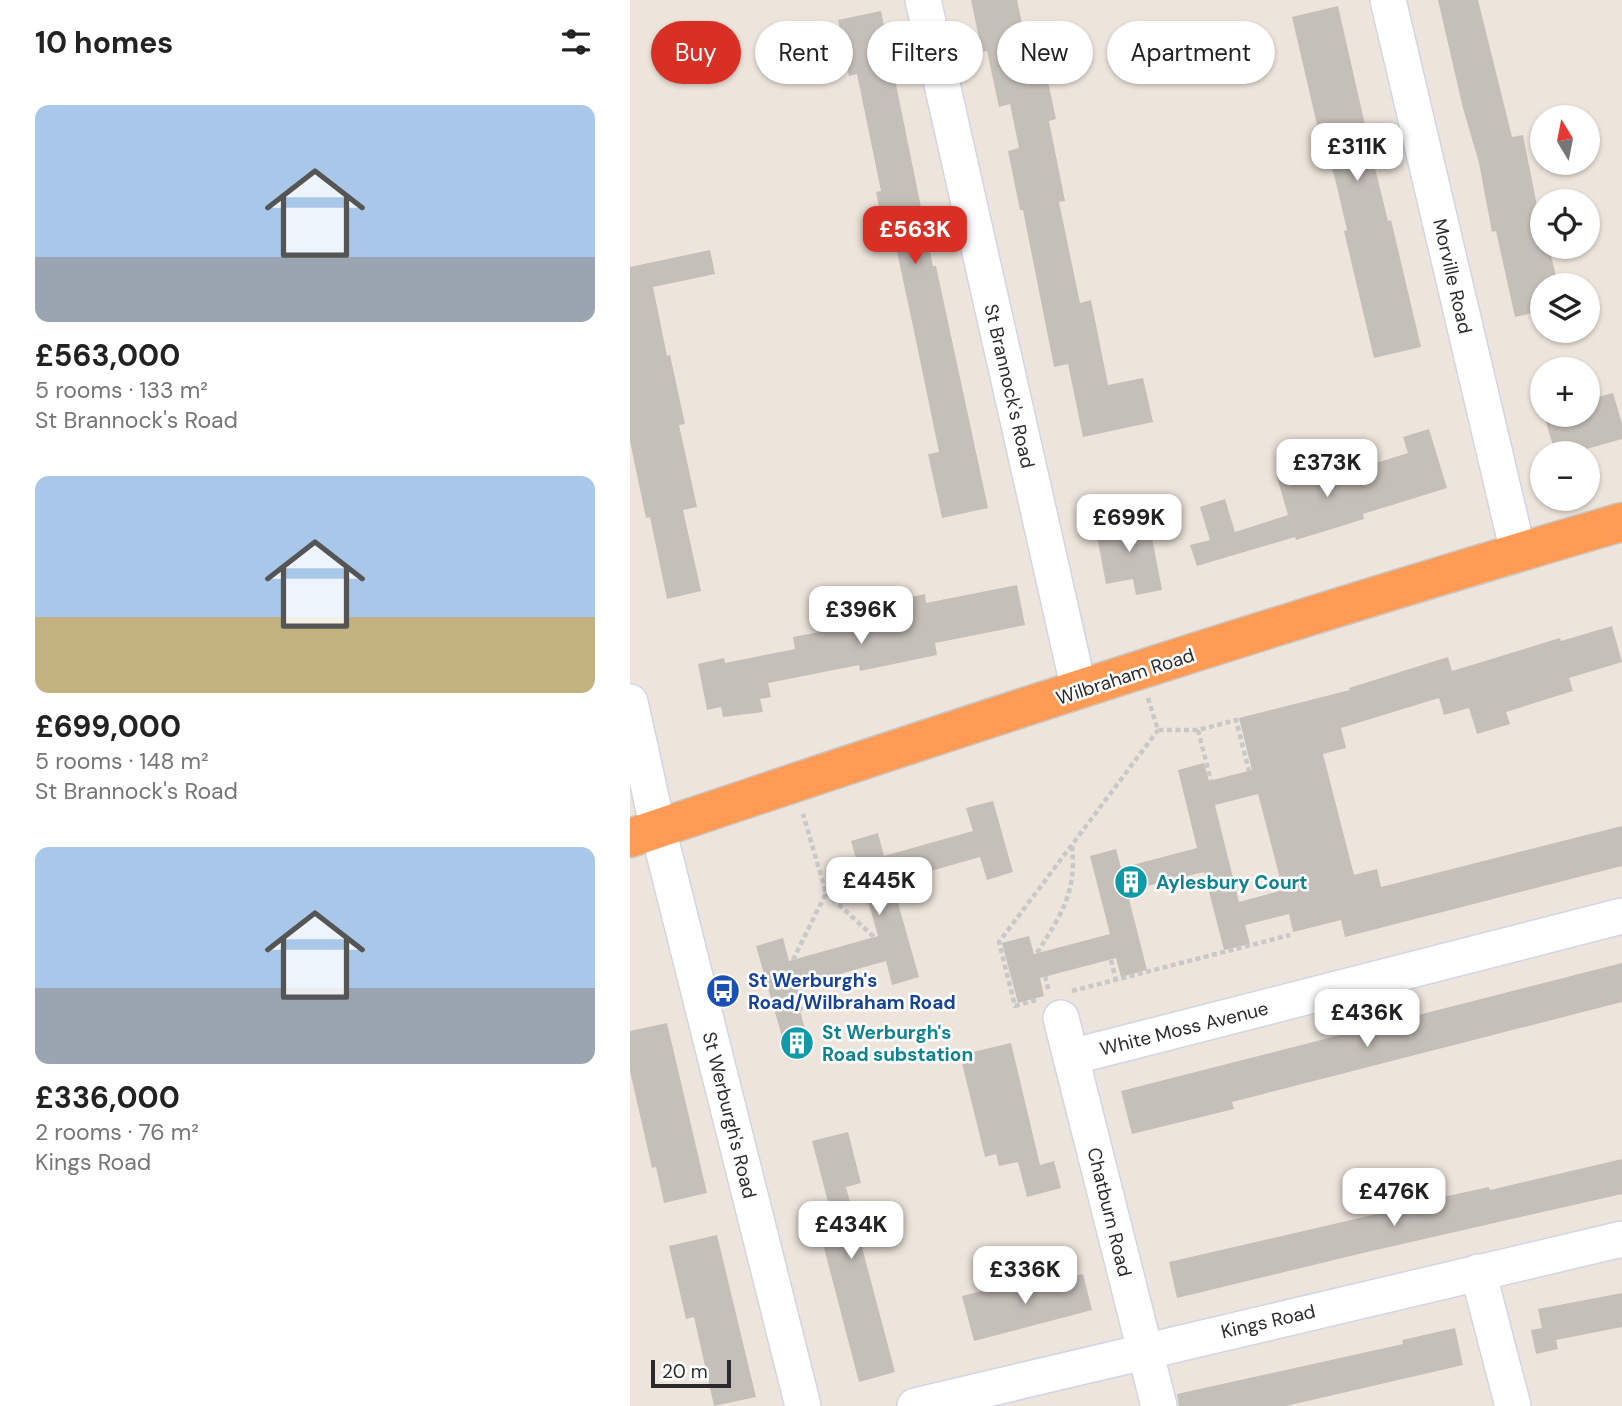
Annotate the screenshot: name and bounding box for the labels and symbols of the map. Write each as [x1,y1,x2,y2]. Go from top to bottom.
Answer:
north arrow [1530,105,1600,175]
pin: £311K [1308,124,1406,183]
pin: £563K [866,206,964,266]
street label: Morville Road [1427,216,1478,336]
street label: St Brannock's Road [978,302,1041,471]
pin: £373K [1278,440,1376,499]
pin: £699K [1080,494,1178,554]
pin: £396K [812,586,910,646]
street label: Wilbraham Road [1053,642,1197,711]
pin: £445K [830,858,928,917]
building icon: Aylesbury Court [1112,863,1150,901]
place label: Aylesbury Court [1156,870,1308,895]
place label: St Werburgh's Road/Wilbraham Road [748,968,956,1015]
bus stop icon: St Werburgh's Road/Wilbraham Road [704,972,742,1010]
pin: £436K [1318,990,1416,1049]
street label: White Moss Avenue [1097,995,1271,1062]
place label: St Werburgh's Road substation [822,1020,973,1067]
building icon: St Werburgh's Road substation [778,1024,816,1062]
street label: St Werburgh's Road [697,1029,762,1201]
street label: Chatburn Road [1081,1145,1138,1279]
pin: £476K [1345,1168,1443,1228]
pin: £434K [802,1202,900,1261]
pin: £336K [976,1246,1074,1306]
street label: Kings Road [1219,1299,1318,1344]
scale bar [651,1357,732,1389]

